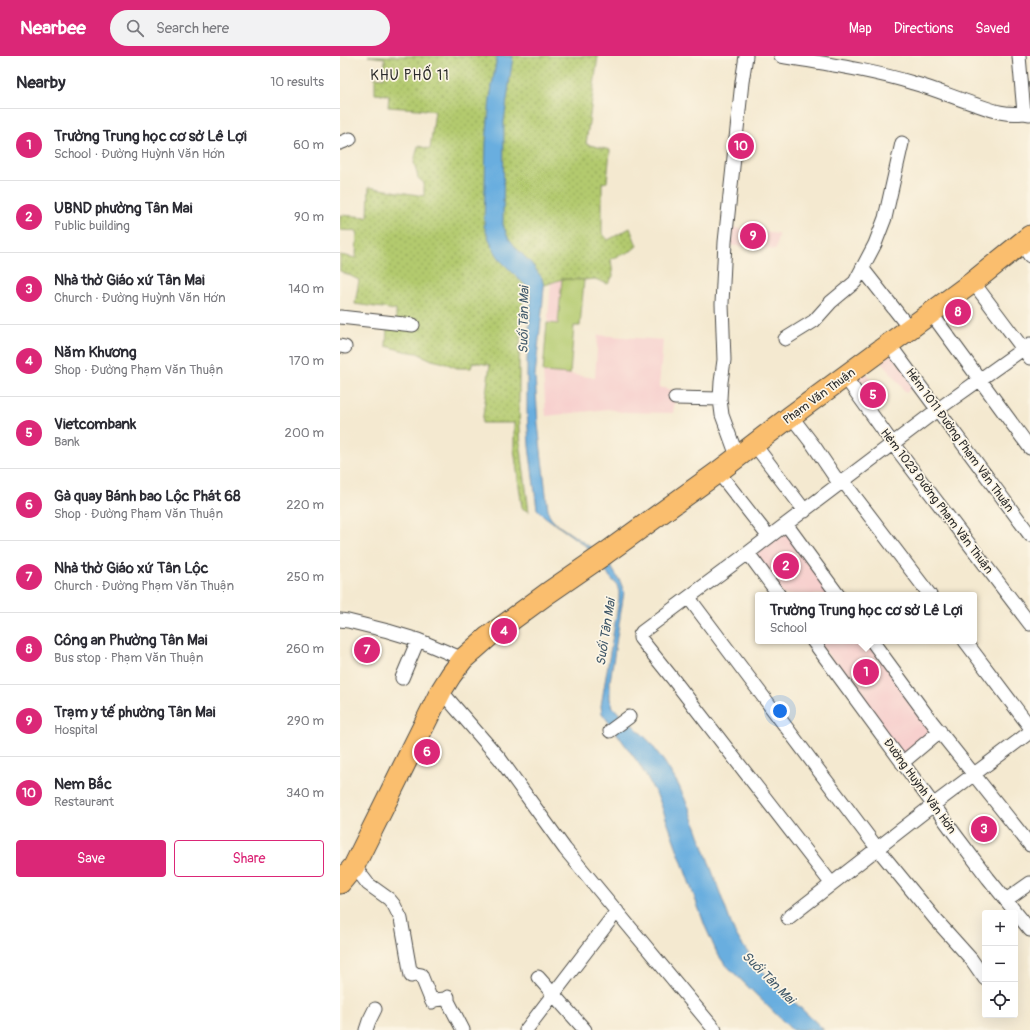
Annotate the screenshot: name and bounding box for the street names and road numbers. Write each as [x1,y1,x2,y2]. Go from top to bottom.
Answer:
street label: Phạm Văn Thuận [780,365,859,428]
street label: Hẻm 1011 Đường Phạm Văn Thuận [902,365,1017,515]
street label: Hẻm 1023 Đường Phạm Văn Thuận [877,426,996,577]
street label: Đường Huỳnh Văn Hớn [880,736,959,837]

